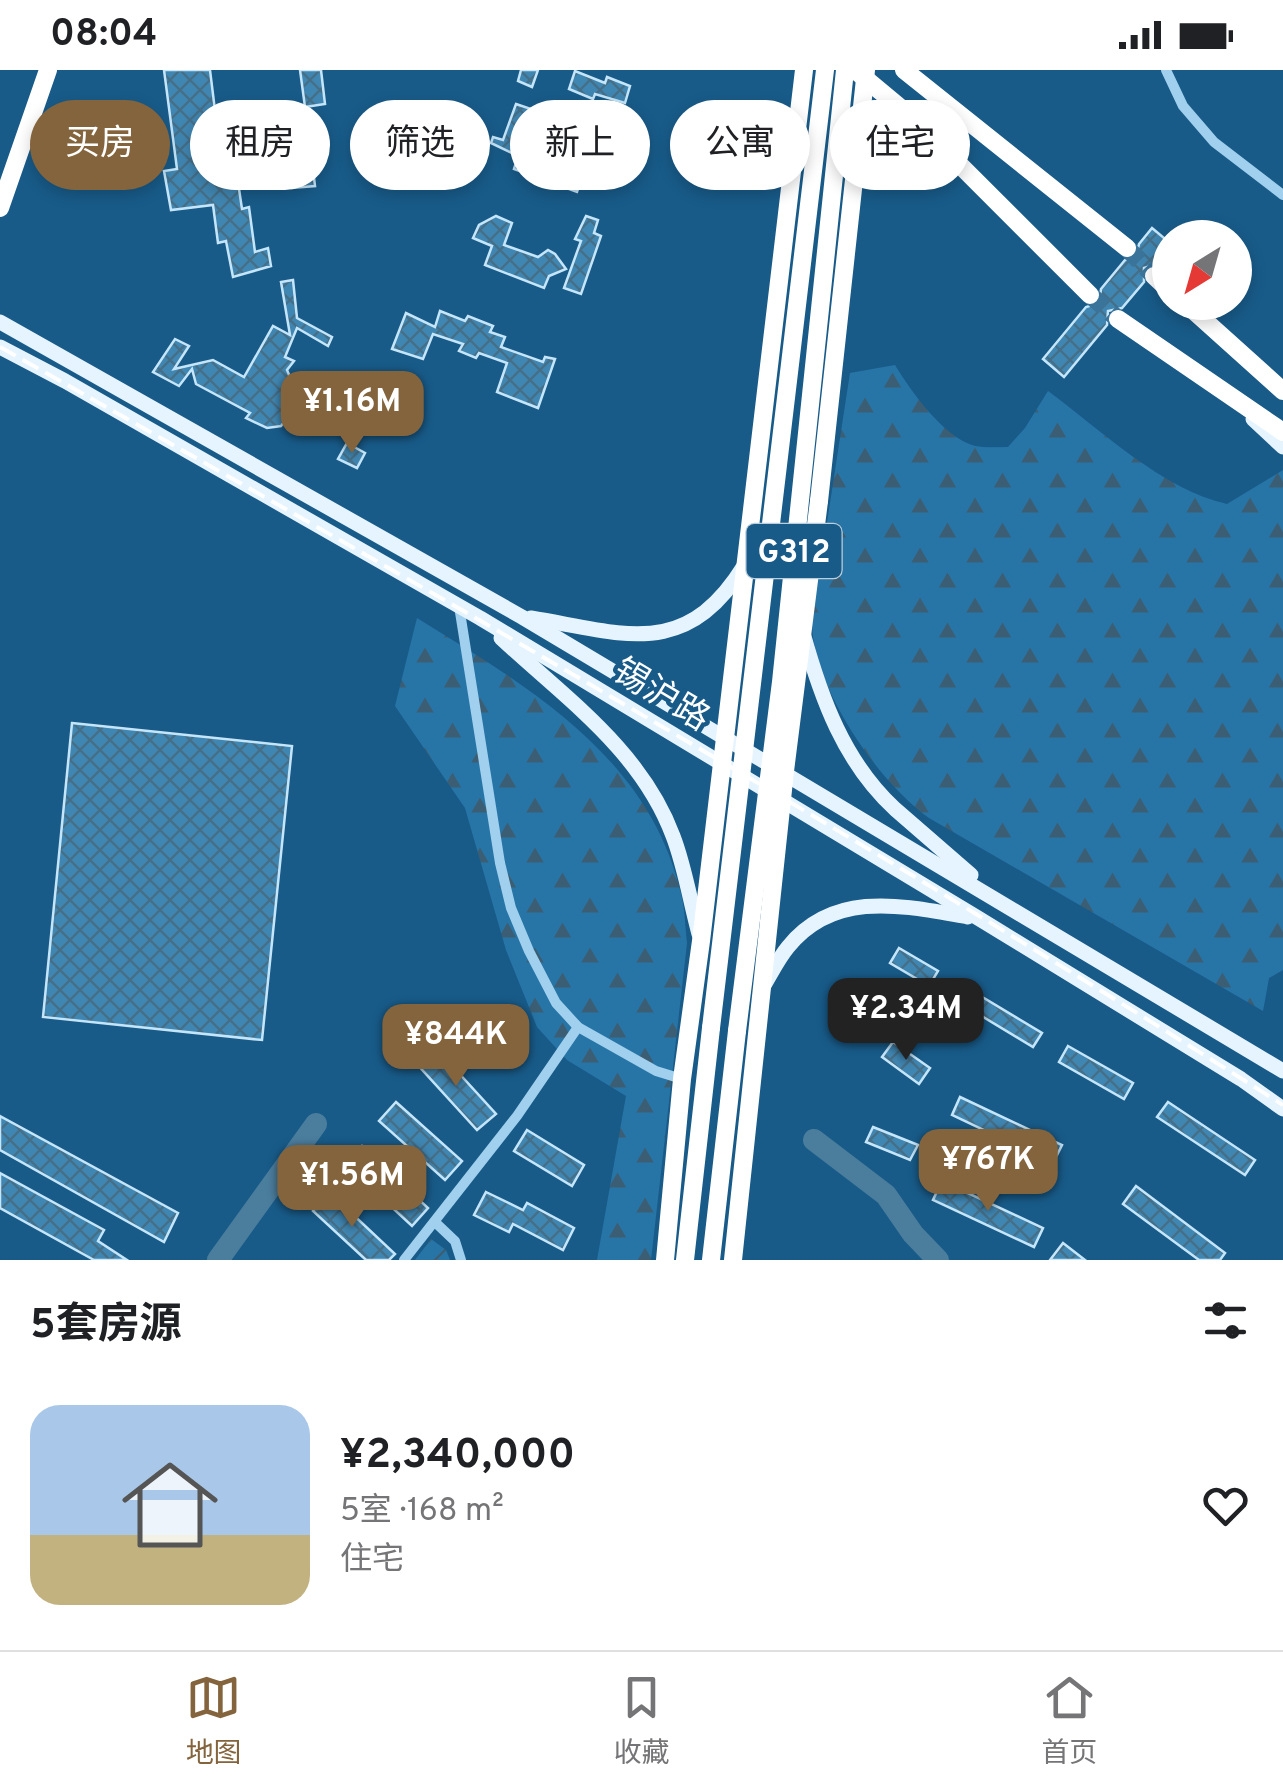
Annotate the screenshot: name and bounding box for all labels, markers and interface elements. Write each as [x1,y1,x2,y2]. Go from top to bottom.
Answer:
text: 08:04 [50,11,158,60]
chip: 买房 [30,100,170,190]
chip: 租房 [190,100,330,190]
chip: 筛选 [350,100,490,190]
chip: 新上 [510,100,650,190]
chip: 公寓 [670,100,810,190]
chip: 住宅 [830,100,970,190]
north arrow [1152,220,1252,320]
map controls [1152,220,1252,320]
pin: ¥1.16M [271,371,433,456]
text: ¥1.16M [303,383,401,423]
road number: G312 [746,524,842,578]
street label: 锡沪路 [604,651,717,742]
pin: ¥2.34M [825,978,987,1063]
text: ¥2.34M [850,990,962,1030]
pin: ¥844K [386,1004,526,1089]
text: ¥844K [404,1016,508,1056]
pin: ¥767K [918,1129,1058,1214]
text: ¥767K [941,1141,1035,1181]
pin: ¥1.56M [271,1145,433,1230]
text: ¥1.56M [299,1157,405,1197]
icon: filters [1198,1293,1253,1348]
text: 5套房源 [30,1300,182,1353]
text: ¥2,340,000 [340,1430,575,1483]
icon: home [110,1445,230,1565]
icon: heart [1198,1478,1253,1533]
text: 5室 · 168 m² [340,1492,504,1532]
text: 住宅 [340,1541,404,1581]
tab: 地图 [186,1670,242,1773]
tab: 收藏 [613,1670,669,1773]
tab: 首页 [1041,1670,1097,1773]

